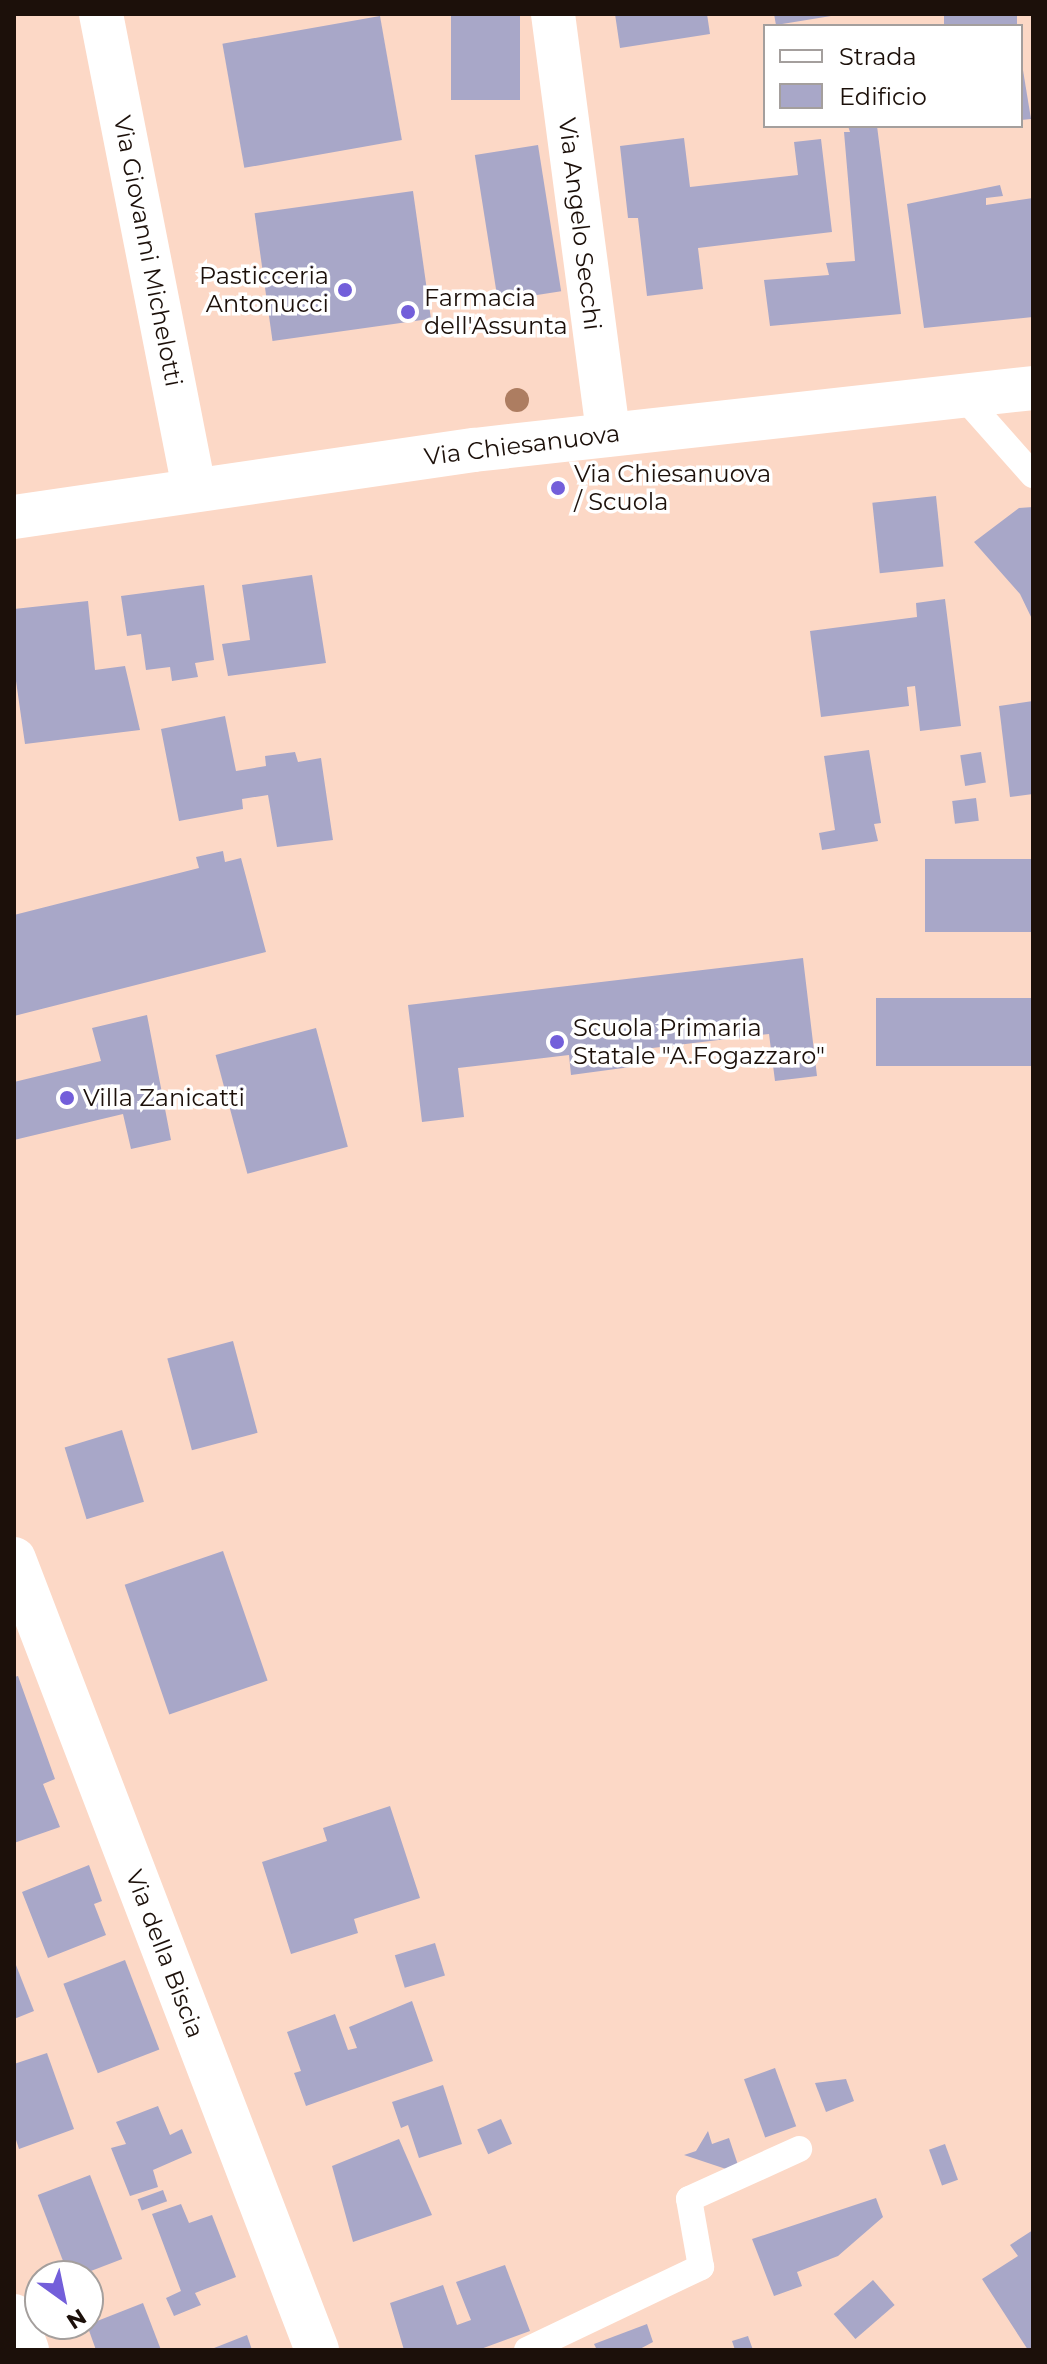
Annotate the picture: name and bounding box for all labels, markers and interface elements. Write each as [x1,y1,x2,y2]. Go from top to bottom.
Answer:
legend [763,24,1023,128]
text: Strada [839,42,917,71]
text: Edificio [839,82,927,111]
street label: Via Giovanni Michelotti [108,113,188,389]
street label: Via Angelo Secchi [553,116,607,332]
place label: Pasticceria Antonucci [199,262,329,318]
marker: Pasticceria Antonucci [336,281,354,299]
place label: Farmacia dell'Assunta [424,284,568,340]
marker: Farmacia dell'Assunta [399,303,417,321]
street label: Via Chiesanuova [422,419,622,471]
place label: Via Chiesanuova / Scuola [574,460,771,516]
marker: Via Chiesanuova / Scuola [549,479,567,497]
place label: Scuola Primaria Statale "A.Fogazzaro" [573,1014,825,1070]
marker: Scuola Primaria Statale "A.Fogazzaro" [548,1033,566,1051]
place label: Villa Zanicatti [83,1084,245,1112]
marker: Villa Zanicatti [58,1089,76,1107]
street label: Via della Biscia [120,1866,210,2042]
north arrow [24,2260,104,2340]
text: N [61,2303,91,2335]

